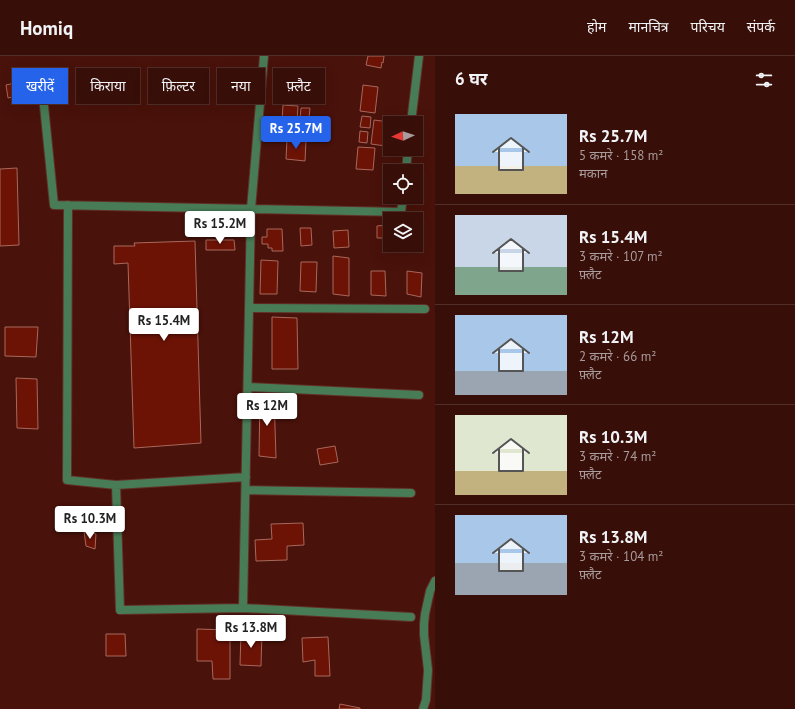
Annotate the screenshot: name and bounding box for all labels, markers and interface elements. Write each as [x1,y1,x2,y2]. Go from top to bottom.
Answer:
text: Homiq [20,16,73,40]
text: होम [587,18,606,36]
text: मानचित्र [628,18,669,36]
text: परिचय [691,18,725,36]
text: संपर्क [747,18,775,36]
chip: खरीदें [12,68,68,104]
chip: किराया [76,68,140,104]
chip: फ़िल्टर [148,68,209,104]
chip: नया [217,68,265,104]
chip: फ़्लैट [273,68,325,104]
text: 6 घर [455,68,487,90]
icon: filters [753,69,775,91]
pin: Rs 25.7M [255,116,337,150]
north arrow [383,116,423,156]
map controls [383,116,423,252]
text: Rs 25.7M [270,120,322,137]
text: Rs 25.7M [579,125,647,147]
icon: home [487,130,535,178]
text: 5 कमरे · 158 m² [579,147,663,164]
button: locate [383,164,423,204]
text: मकान [579,165,607,182]
pin: Rs 15.2M [179,211,261,245]
button: layers [383,212,423,252]
text: Rs 15.2M [194,215,246,232]
text: Rs 15.4M [579,226,647,248]
icon: home [487,231,535,279]
text: 3 कमरे · 107 m² [579,248,663,265]
text: फ़्लैट [579,266,602,283]
pin: Rs 15.4M [123,308,205,342]
text: Rs 15.4M [138,312,190,329]
text: Rs 12M [579,326,634,348]
icon: home [487,331,535,379]
text: 2 कमरे · 66 m² [579,348,656,365]
text: फ़्लैट [579,366,602,383]
pin: Rs 12M [234,393,300,427]
text: Rs 12M [246,397,288,414]
text: Rs 10.3M [579,426,647,448]
icon: home [487,431,535,479]
text: 3 कमरे · 74 m² [579,448,656,465]
text: फ़्लैट [579,466,602,483]
pin: Rs 10.3M [49,506,131,540]
text: Rs 10.3M [64,510,116,527]
text: Rs 13.8M [579,526,647,548]
icon: home [487,531,535,579]
text: 3 कमरे · 104 m² [579,548,663,565]
text: फ़्लैट [579,566,602,583]
pin: Rs 13.8M [210,615,292,649]
text: Rs 13.8M [225,619,277,636]

